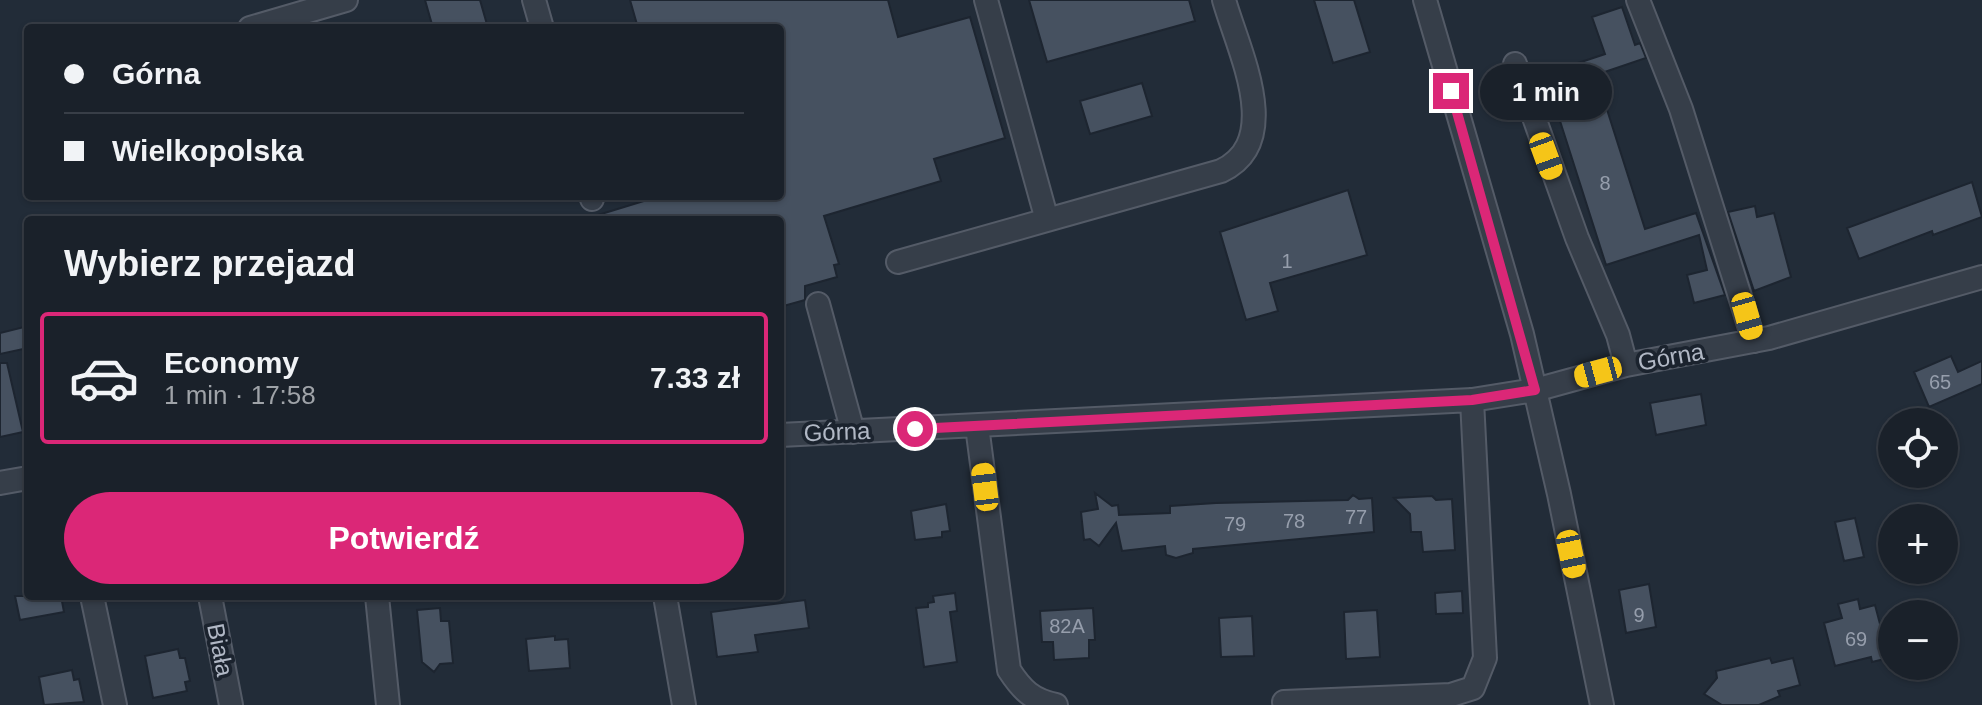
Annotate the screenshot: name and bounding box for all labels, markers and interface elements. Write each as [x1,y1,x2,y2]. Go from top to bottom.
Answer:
text: Górna [112,57,200,90]
callout: 1 min [1479,63,1611,119]
route end [1433,73,1469,109]
text: 1 min [1512,77,1580,107]
car [1527,129,1565,183]
text: Wielkopolska [112,134,303,167]
house number: 8 [1599,172,1611,194]
text: Wybierz przejazd [64,243,355,284]
house number: 1 [1281,250,1293,272]
car [1729,290,1765,342]
street label: Górna [1636,337,1707,376]
icon: car [68,342,140,414]
text: Economy [164,346,299,379]
car [1572,354,1624,390]
text: 7.33 zł [650,361,740,394]
house number: 65 [1929,371,1951,393]
text: 1 min · 17:58 [164,380,316,410]
map controls [1878,408,1958,680]
button: locate [1878,408,1958,488]
route start [897,411,933,447]
street label: Górna [803,417,871,446]
car [970,462,1000,512]
button: Potwierdź [64,492,744,584]
button: + [1878,504,1958,584]
house number: 77 [1345,506,1367,528]
house number: 78 [1283,510,1305,532]
house number: 79 [1224,513,1246,535]
car [1554,528,1588,580]
button: − [1878,600,1958,680]
house number: 9 [1633,604,1645,626]
house number: 82A [1049,615,1085,637]
street label: Biała [202,621,239,679]
house number: 69 [1845,628,1867,650]

